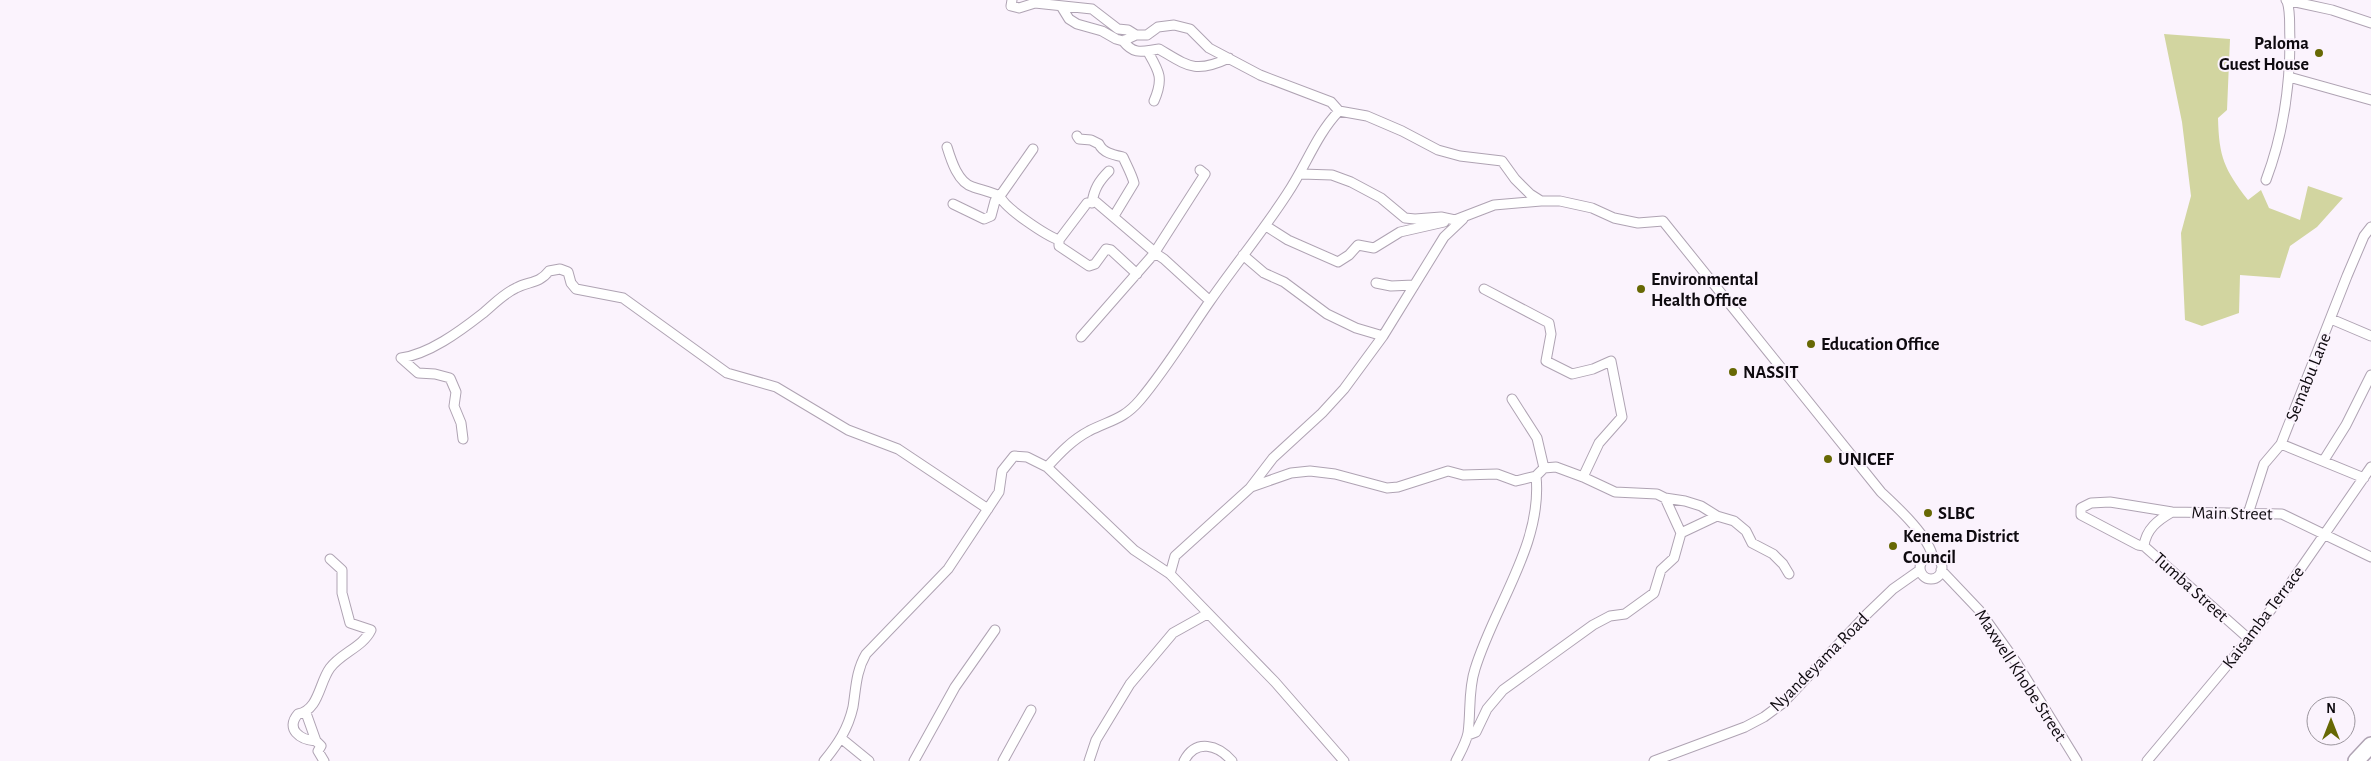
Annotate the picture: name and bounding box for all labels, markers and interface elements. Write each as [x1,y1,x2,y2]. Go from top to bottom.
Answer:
place label: Paloma Guest House [2219,35,2309,74]
marker: Paloma Guest House [2313,47,2325,59]
place label: Environmental Health Office [1651,271,1758,310]
marker: Environmental Health Office [1635,283,1647,295]
street label: Semabu Lane [2283,331,2335,424]
place label: Education Office [1821,336,1940,354]
marker: Education Office [1805,338,1817,350]
place label: NASSIT [1743,364,1798,382]
marker: NASSIT [1727,366,1739,378]
place label: UNICEF [1838,451,1895,469]
marker: UNICEF [1822,453,1834,465]
street label: Main Street [2191,504,2273,524]
place label: SLBC [1938,505,1975,523]
marker: SLBC [1922,507,1934,519]
place label: Kenema District Council [1903,528,2019,567]
marker: Kenema District Council [1887,540,1899,552]
street label: Tumba Street [2149,550,2231,626]
street label: Kaisamba Terrace [2220,563,2308,672]
street label: Maxwell Khobe Street [1971,606,2070,745]
street label: Nyandeyama Road [1767,610,1872,715]
north arrow [2306,696,2356,746]
text: N [2326,702,2336,716]

